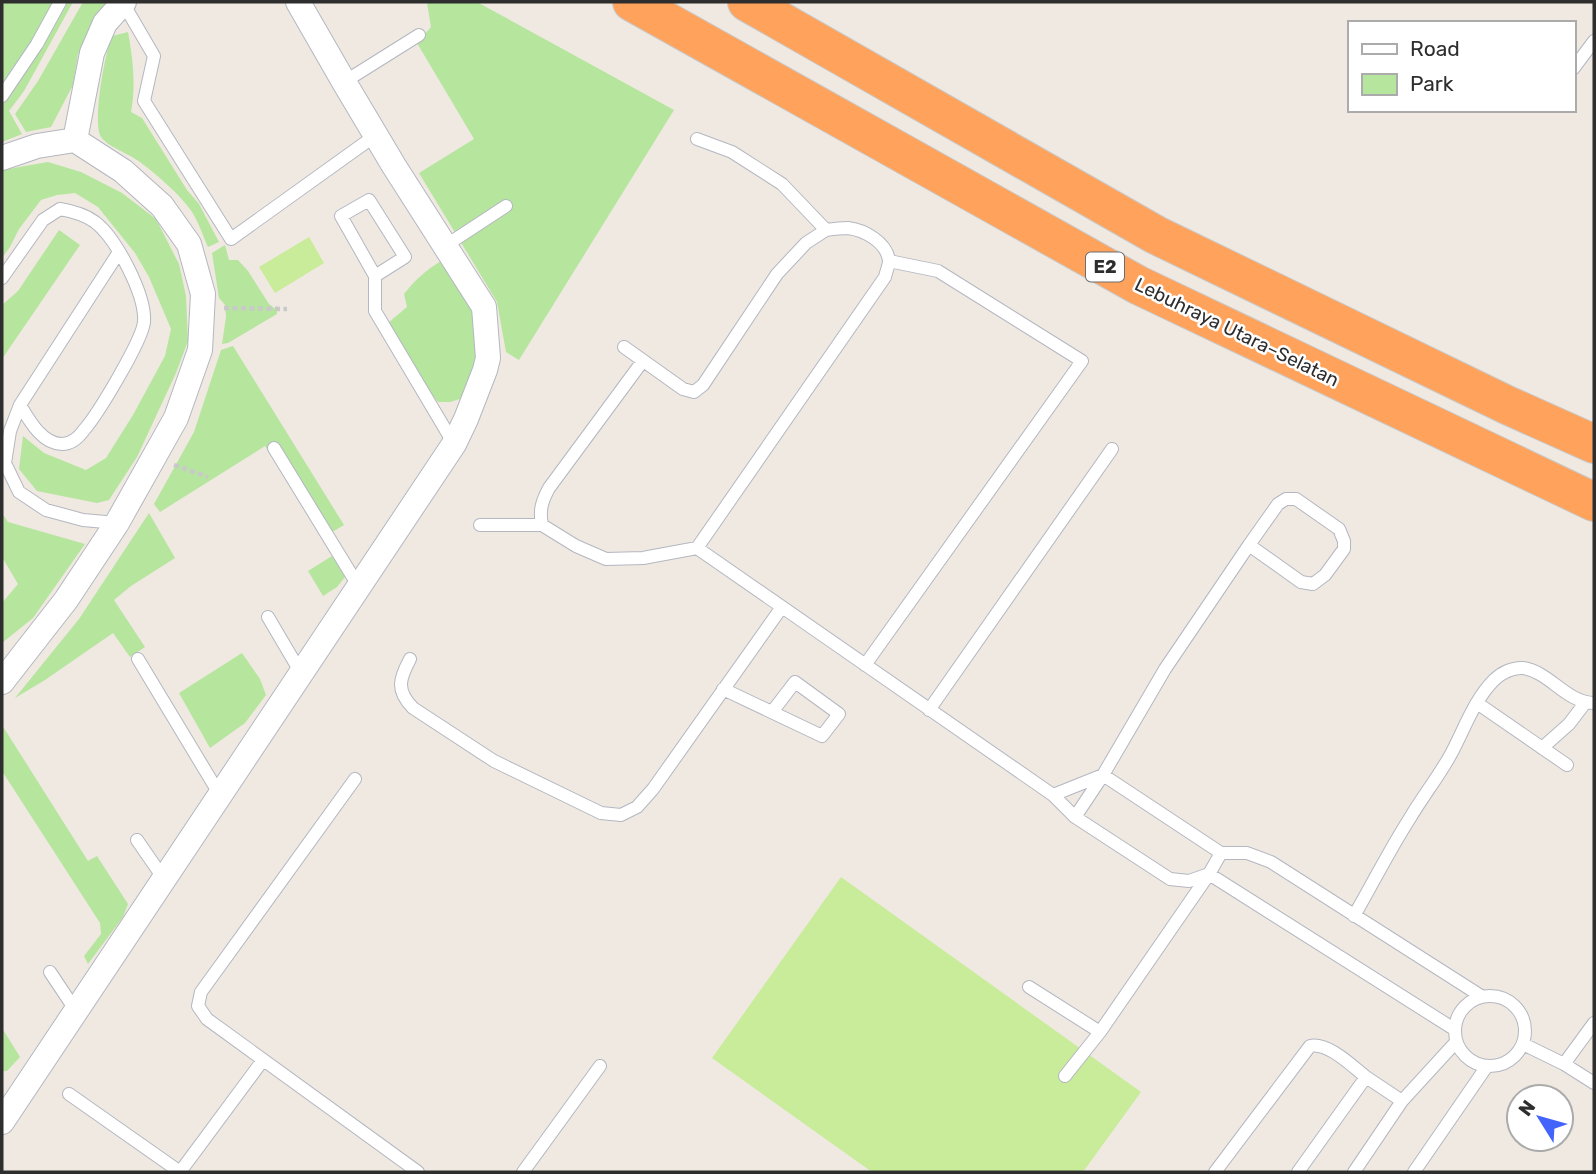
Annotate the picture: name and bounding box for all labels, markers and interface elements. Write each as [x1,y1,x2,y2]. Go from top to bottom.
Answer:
legend [1348,21,1575,112]
text: Road [1410,36,1460,61]
text: Park [1410,71,1454,96]
road number: E2 [1086,253,1124,282]
street label: Lebuhraya Utara–Selatan [1131,272,1343,392]
north arrow [1505,1083,1575,1153]
text: N [1514,1096,1540,1120]

